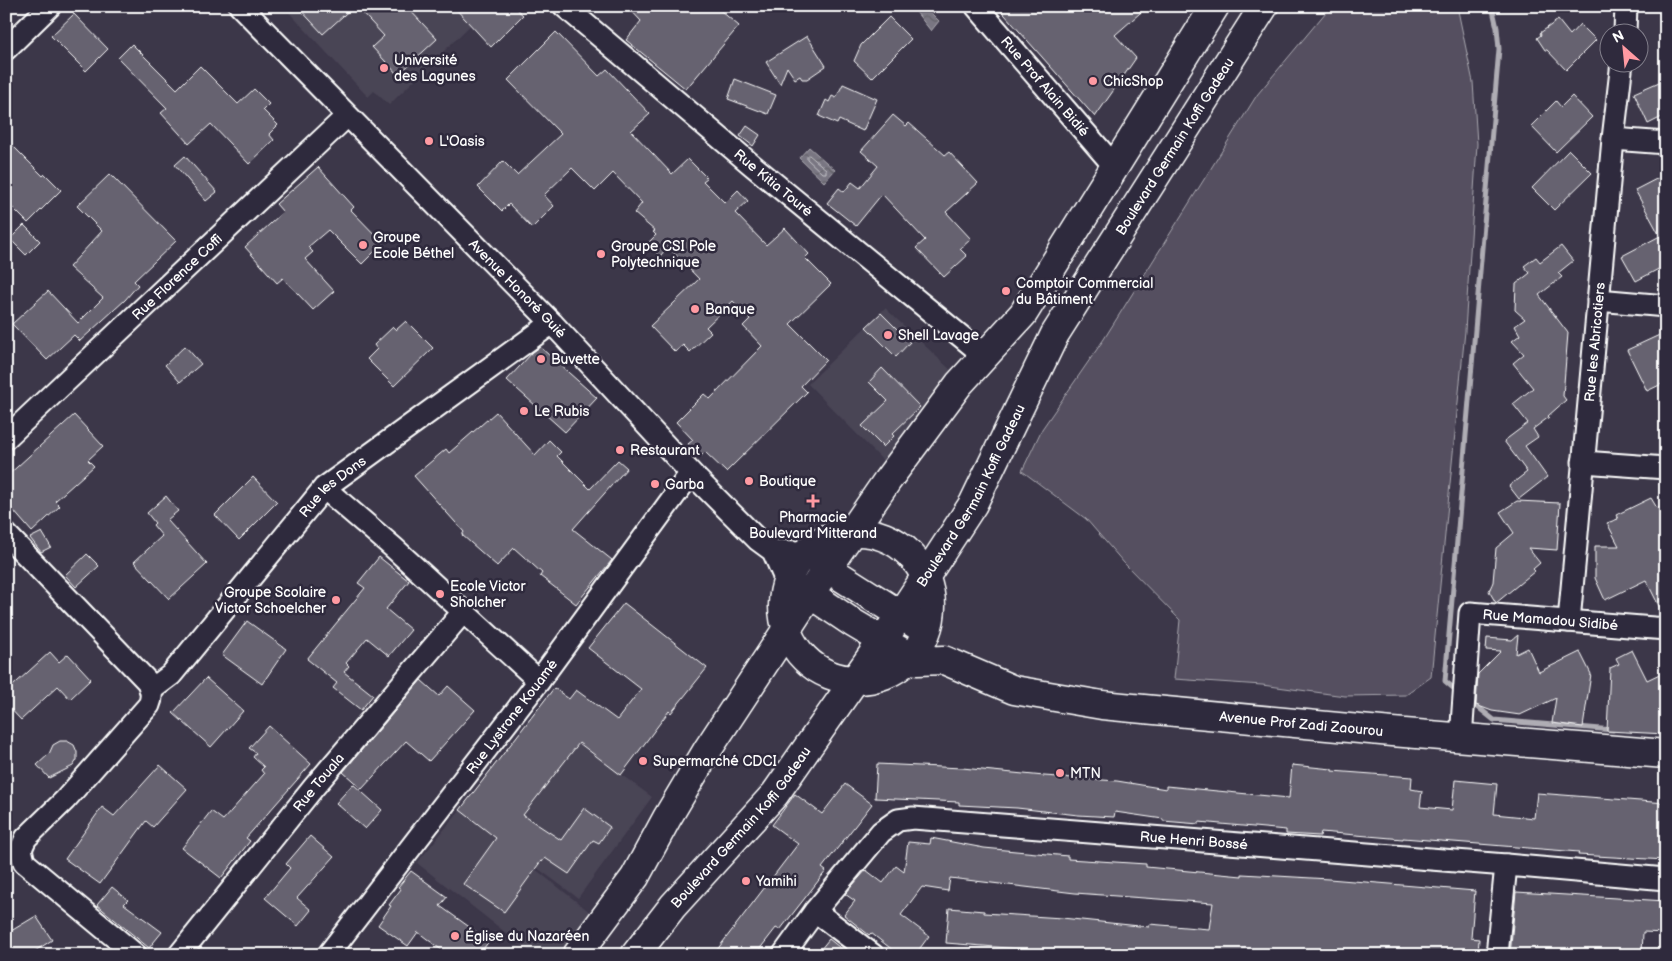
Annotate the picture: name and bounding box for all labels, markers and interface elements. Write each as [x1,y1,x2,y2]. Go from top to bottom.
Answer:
north arrow [1600,22,1650,72]
text: N [1610,27,1627,47]
street label: Rue Prof Alain Bidié [997,33,1093,140]
place label: Université des Lagunes [394,52,476,85]
street label: Boulevard Germain Koffi Gadeau [1112,55,1238,238]
marker: Université des Lagunes [378,62,390,74]
place label: ChicShop [1103,73,1164,90]
marker: ChicShop [1087,75,1099,87]
place label: L'Oasis [439,133,485,150]
marker: L'Oasis [423,135,435,147]
street label: Rue Kitia Touré [730,146,816,221]
place label: Groupe Ecole Béthel [373,229,454,262]
street label: Rue Florence Coffi [129,230,226,324]
street label: Avenue Honoré Guié [465,236,570,342]
place label: Groupe CSI Pole Polytechnique [611,238,716,271]
marker: Groupe Ecole Béthel [357,239,369,251]
marker: Groupe CSI Pole Polytechnique [595,248,607,260]
place label: Comptoir Commercial du Bâtiment [1016,275,1153,308]
street label: Rue les Abricotiers [1581,282,1609,403]
marker: Comptoir Commercial du Bâtiment [1000,285,1012,297]
place label: Banque [705,301,755,318]
marker: Banque [689,303,701,315]
place label: Shell Lavage [898,327,979,344]
marker: Shell Lavage [882,329,894,341]
place label: Buvette [551,351,600,368]
marker: Buvette [535,353,547,365]
street label: Boulevard Germain Koffi Gadeau [913,402,1029,590]
place label: Le Rubis [534,403,590,420]
marker: Le Rubis [518,405,530,417]
place label: Restaurant [630,442,700,459]
marker: Restaurant [614,444,626,456]
street label: Rue les Dons [296,452,370,521]
place label: Boutique [759,473,816,490]
marker: Boutique [743,475,755,487]
place label: Garba [665,476,704,493]
marker: Garba [649,478,661,490]
marker: Pharmacie Boulevard Mitterand [807,495,819,507]
place label: Pharmacie Boulevard Mitterand [749,509,877,542]
place label: Ecole Victor Sholcher [450,578,527,611]
place label: Groupe Scolaire Victor Schoelcher [215,584,327,617]
marker: Ecole Victor Sholcher [434,588,446,600]
marker: Groupe Scolaire Victor Schoelcher [330,594,342,606]
street label: Rue Mamadou Sidibé [1482,606,1619,634]
street label: Rue Lystrone Kouamé [463,655,561,777]
street label: Avenue Prof Zadi Zaourou [1219,708,1384,740]
street label: Boulevard Germain Koffi Gadeau [667,743,815,912]
street label: Rue Touala [290,750,348,815]
place label: Supermarché CDCI [653,753,777,770]
marker: Supermarché CDCI [637,755,649,767]
place label: MTN [1070,765,1101,782]
marker: MTN [1054,767,1066,779]
street label: Rue Henri Bossé [1139,828,1249,854]
place label: Yamihi [755,873,797,890]
marker: Yamihi [740,875,752,887]
place label: Église du Nazaréen [465,927,589,945]
marker: Église du Nazaréen [449,930,461,942]

